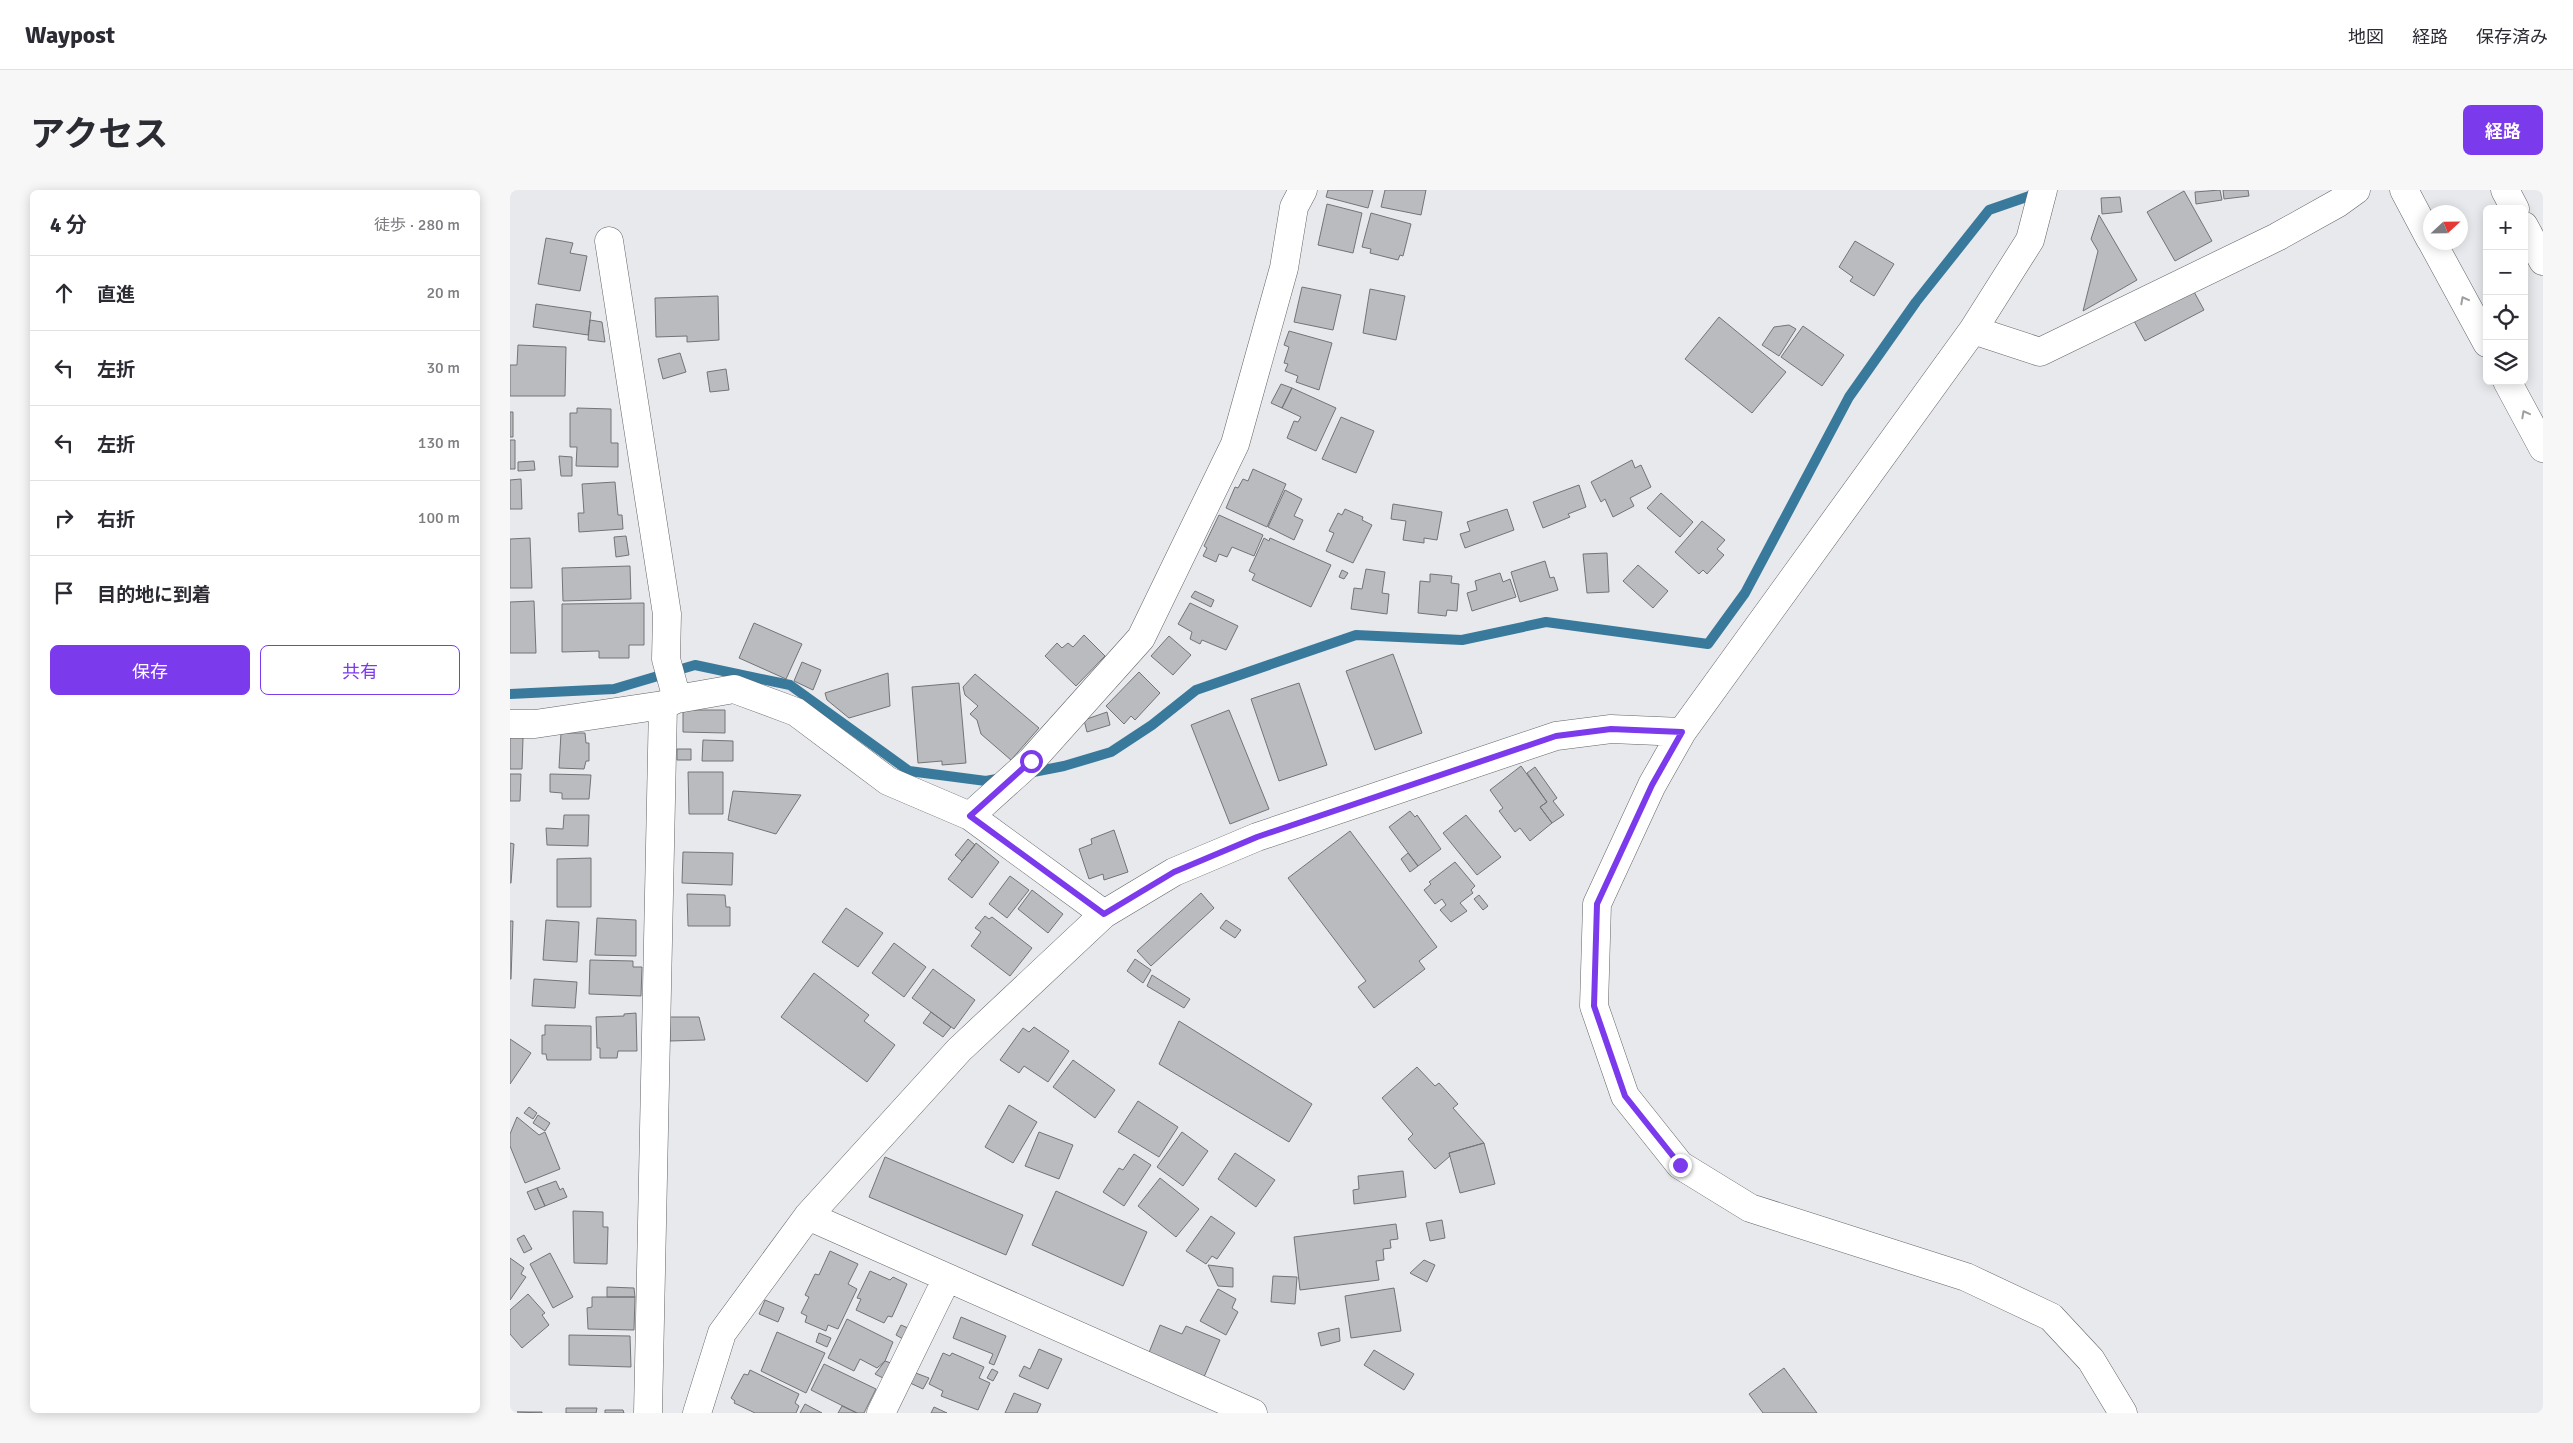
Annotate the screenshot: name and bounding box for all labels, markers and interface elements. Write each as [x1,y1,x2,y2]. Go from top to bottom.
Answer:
text: Waypost [25,20,115,50]
text: 地図 [2348,26,2384,48]
text: 経路 [2412,26,2448,48]
text: 保存済み [2476,26,2548,48]
button: 経路 [2463,105,2543,155]
text: アクセス [30,113,168,156]
north arrow [2423,205,2468,250]
map controls [2483,205,2528,385]
button: + [2483,205,2528,250]
text: 4 分 [50,212,87,238]
text: 徒歩 · 280 m [374,215,460,235]
button: − [2483,250,2528,295]
icon: ahead [50,279,78,307]
text: 直進 [97,283,135,307]
text: 20 m [426,283,460,303]
button: locate [2483,295,2528,340]
one-way arrow [2460,297,2470,306]
button: layers [2483,340,2528,385]
icon: left [50,354,78,382]
text: 左折 [97,358,135,382]
text: 30 m [426,358,460,378]
one-way arrow [2521,411,2531,420]
icon: left [50,429,78,457]
text: 左折 [97,433,135,457]
text: 130 m [418,433,460,453]
icon: right [50,504,78,532]
text: 右折 [97,508,135,532]
text: 100 m [418,508,460,528]
icon: arrive [50,579,78,607]
text: 目的地に到着 [97,583,211,607]
button: 保存 [50,645,250,695]
button: 共有 [260,645,460,695]
route start [1020,750,1043,773]
route end [1669,1154,1692,1177]

